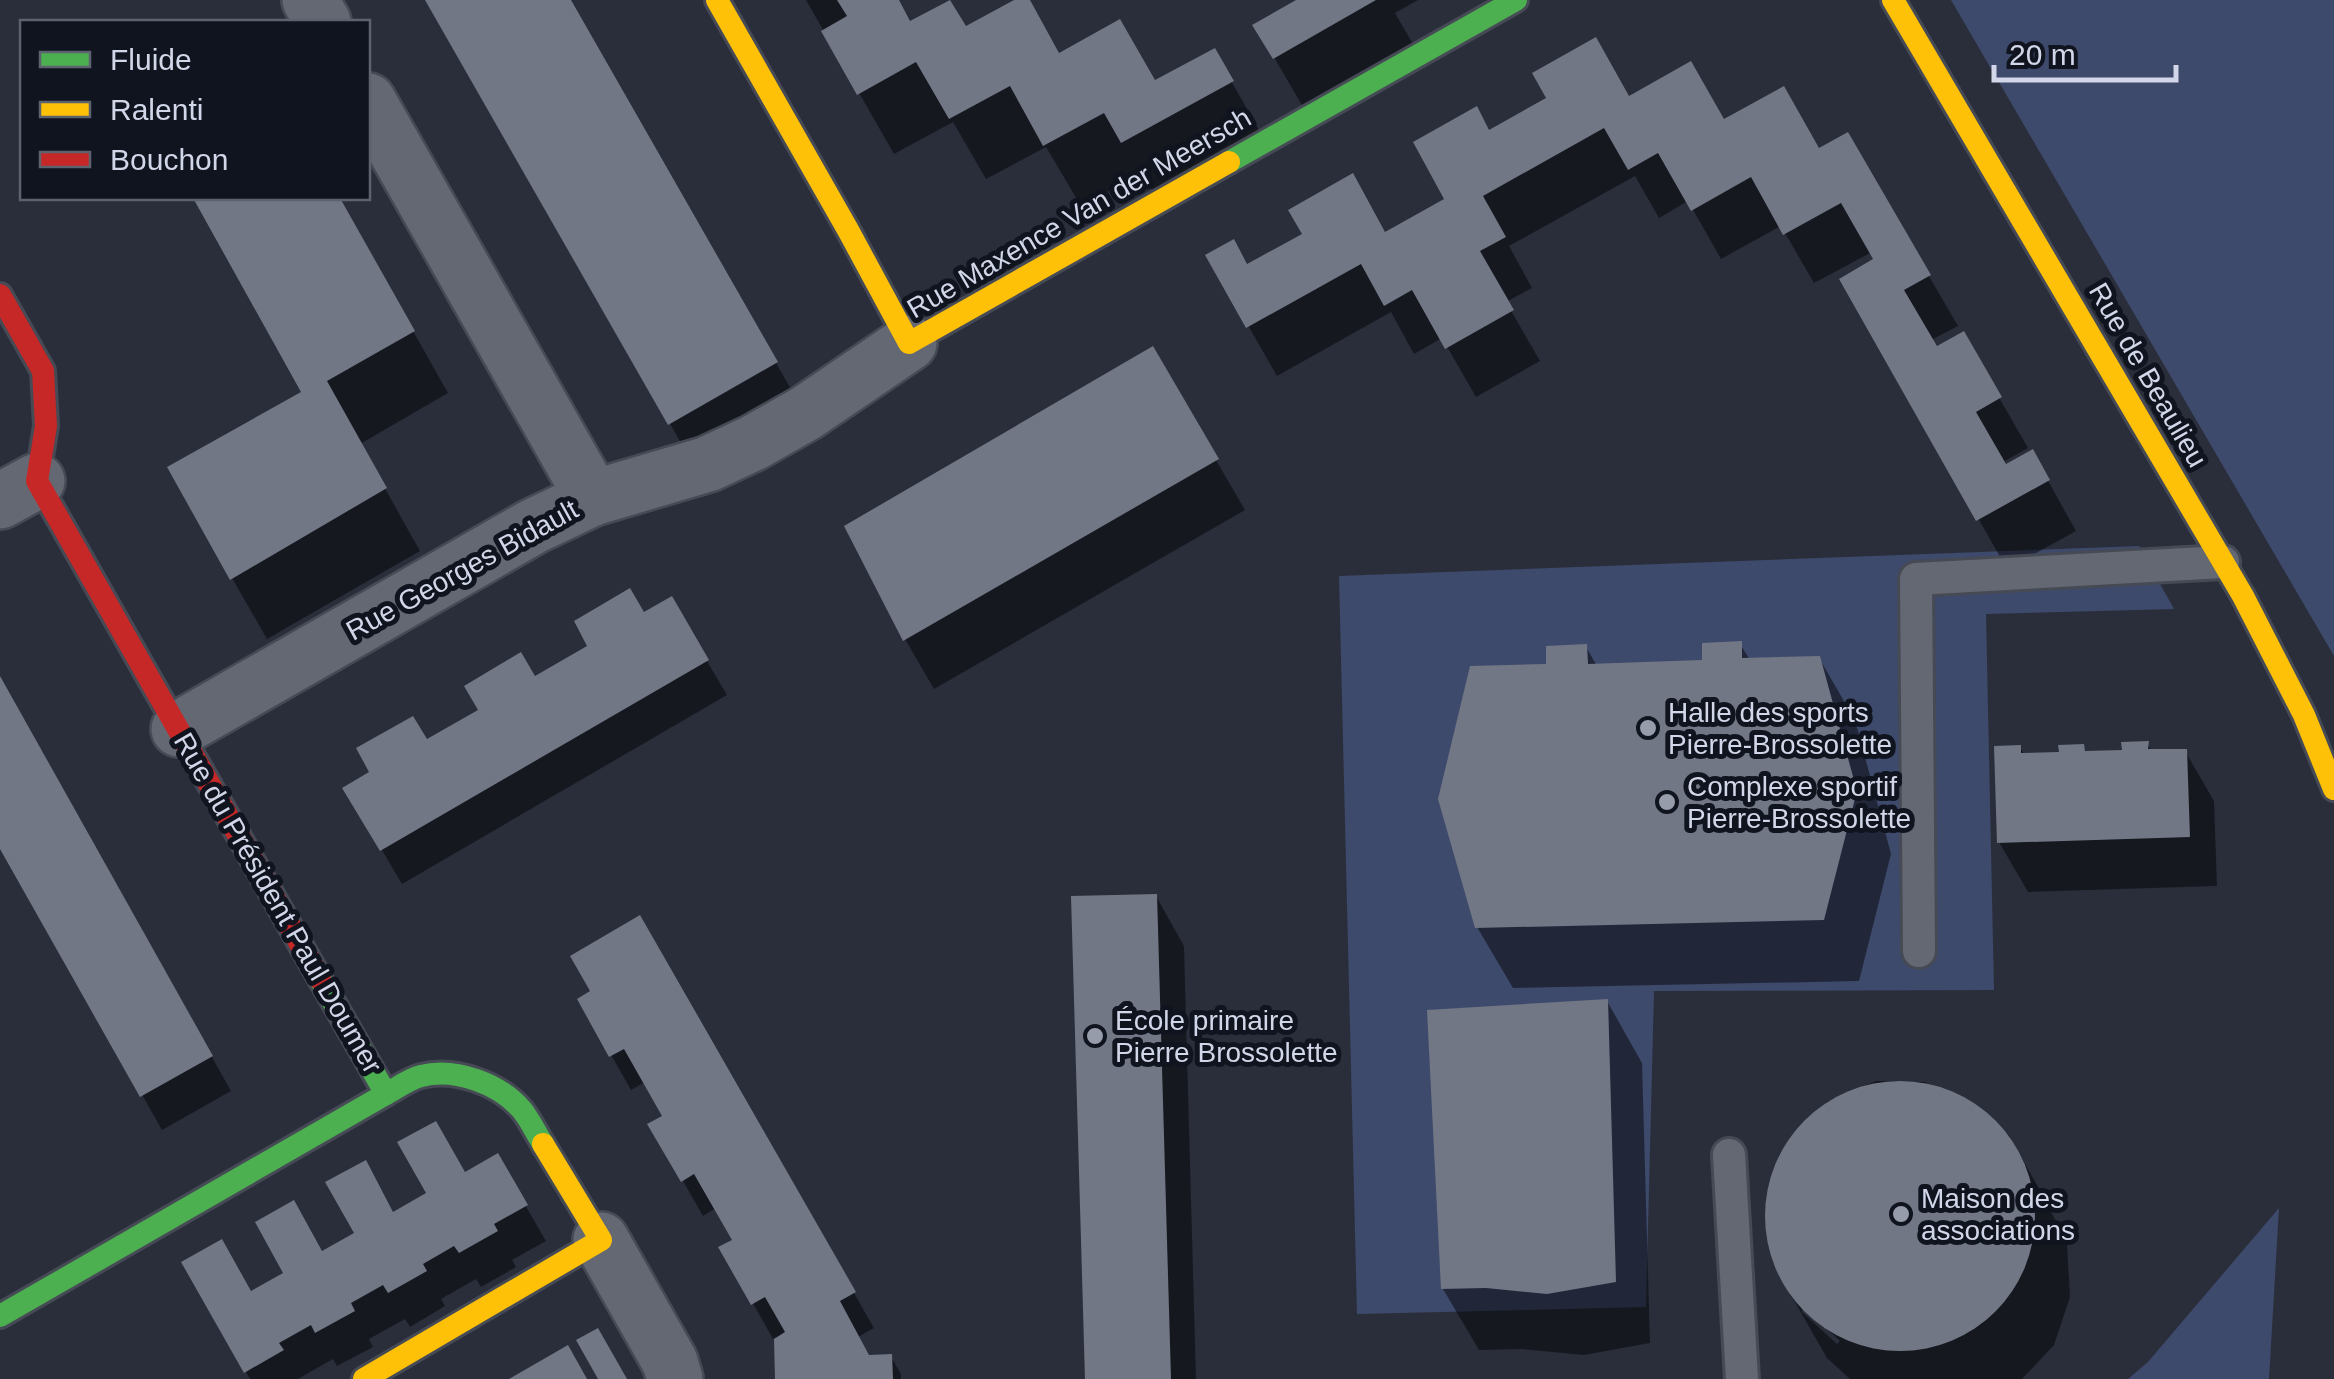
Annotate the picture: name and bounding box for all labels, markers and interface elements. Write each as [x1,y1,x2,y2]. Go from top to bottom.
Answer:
legend [20,20,370,200]
scale bar [1994,20,2176,82]
text: 20 m [2009,38,2076,71]
text: Fluide [110,43,192,76]
text: Ralenti [110,93,203,126]
street label: Rue Maxence Van der Meersch [902,102,1256,324]
text: Bouchon [110,143,228,176]
street label: Rue de Beaulieu [2083,278,2213,472]
street label: Rue Georges Bidault [341,493,583,647]
place label: Halle des sports Pierre-Brossolette [1668,697,1892,760]
marker: Halle des sports Pierre-Brossolette [1637,717,1659,739]
street label: Rue du Président Paul Doumer [168,727,388,1079]
place label: Complexe sportif Pierre-Brossolette [1687,771,1911,834]
marker: Complexe sportif Pierre-Brossolette [1656,791,1678,813]
place label: École primaire Pierre Brossolette [1115,1005,1338,1068]
marker: École primaire Pierre Brossolette [1084,1025,1106,1047]
place label: Maison des associations [1921,1183,2075,1246]
marker: Maison des associations [1890,1203,1912,1225]

